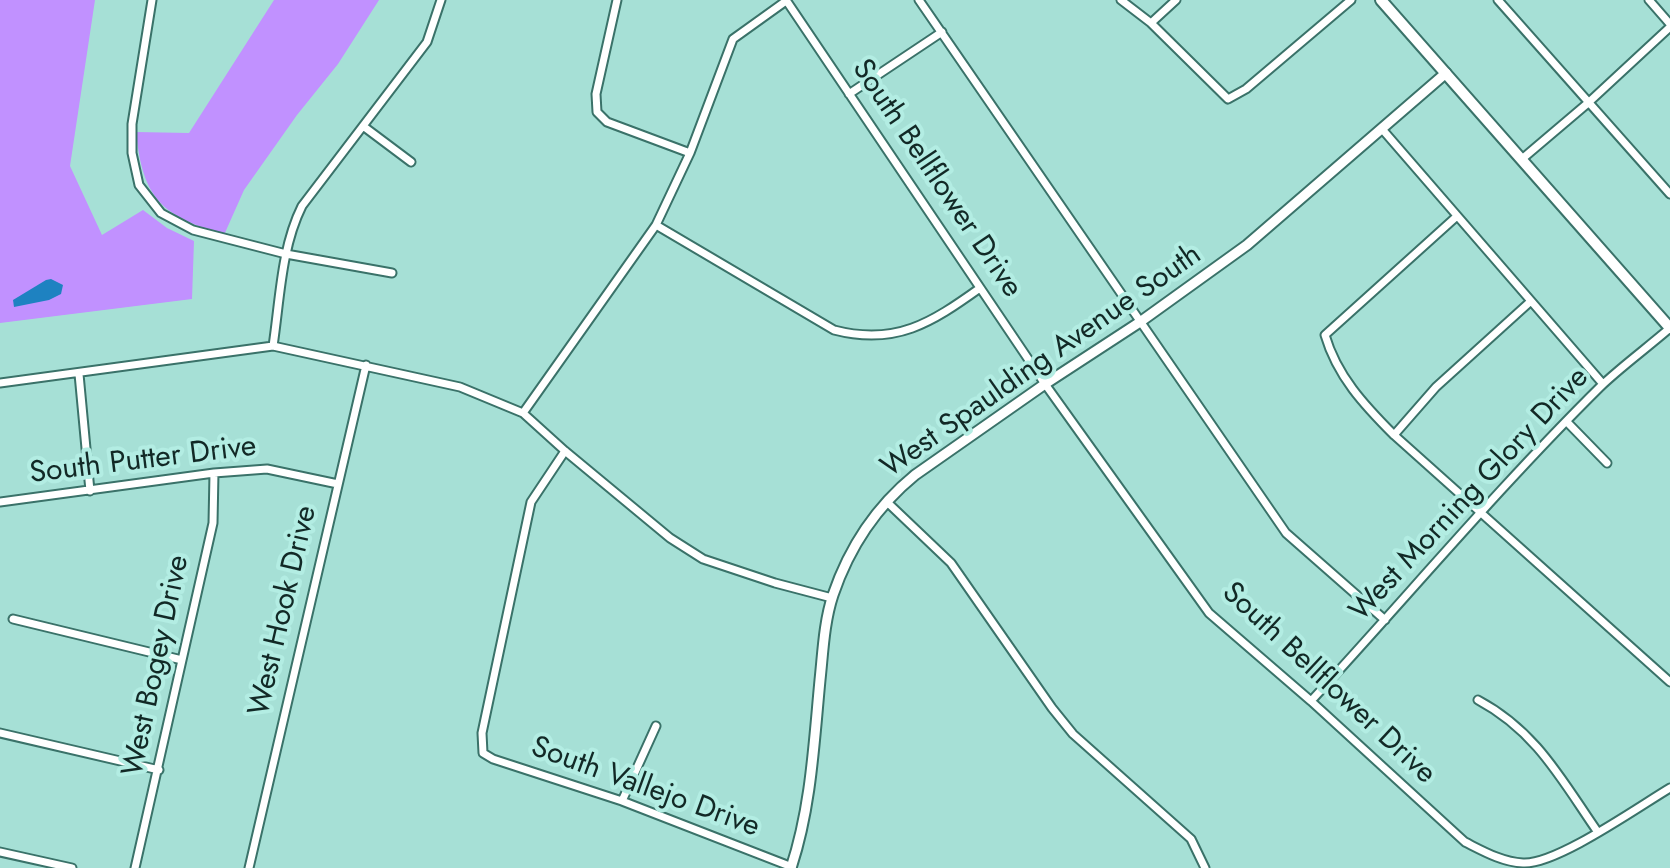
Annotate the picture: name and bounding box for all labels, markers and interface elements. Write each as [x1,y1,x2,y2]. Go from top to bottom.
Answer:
street label: South Bellflower Drive [843,53,1029,305]
street label: West Spaulding Avenue South [875,238,1209,486]
street label: West Morning Glory Drive [1343,361,1597,629]
street label: South Putter Drive [28,429,258,493]
street label: West Hook Drive [242,503,326,719]
street label: West Bogey Drive [116,552,198,780]
street label: South Bellflower Drive [1214,576,1442,792]
street label: South Vallejo Drive [526,730,764,846]

